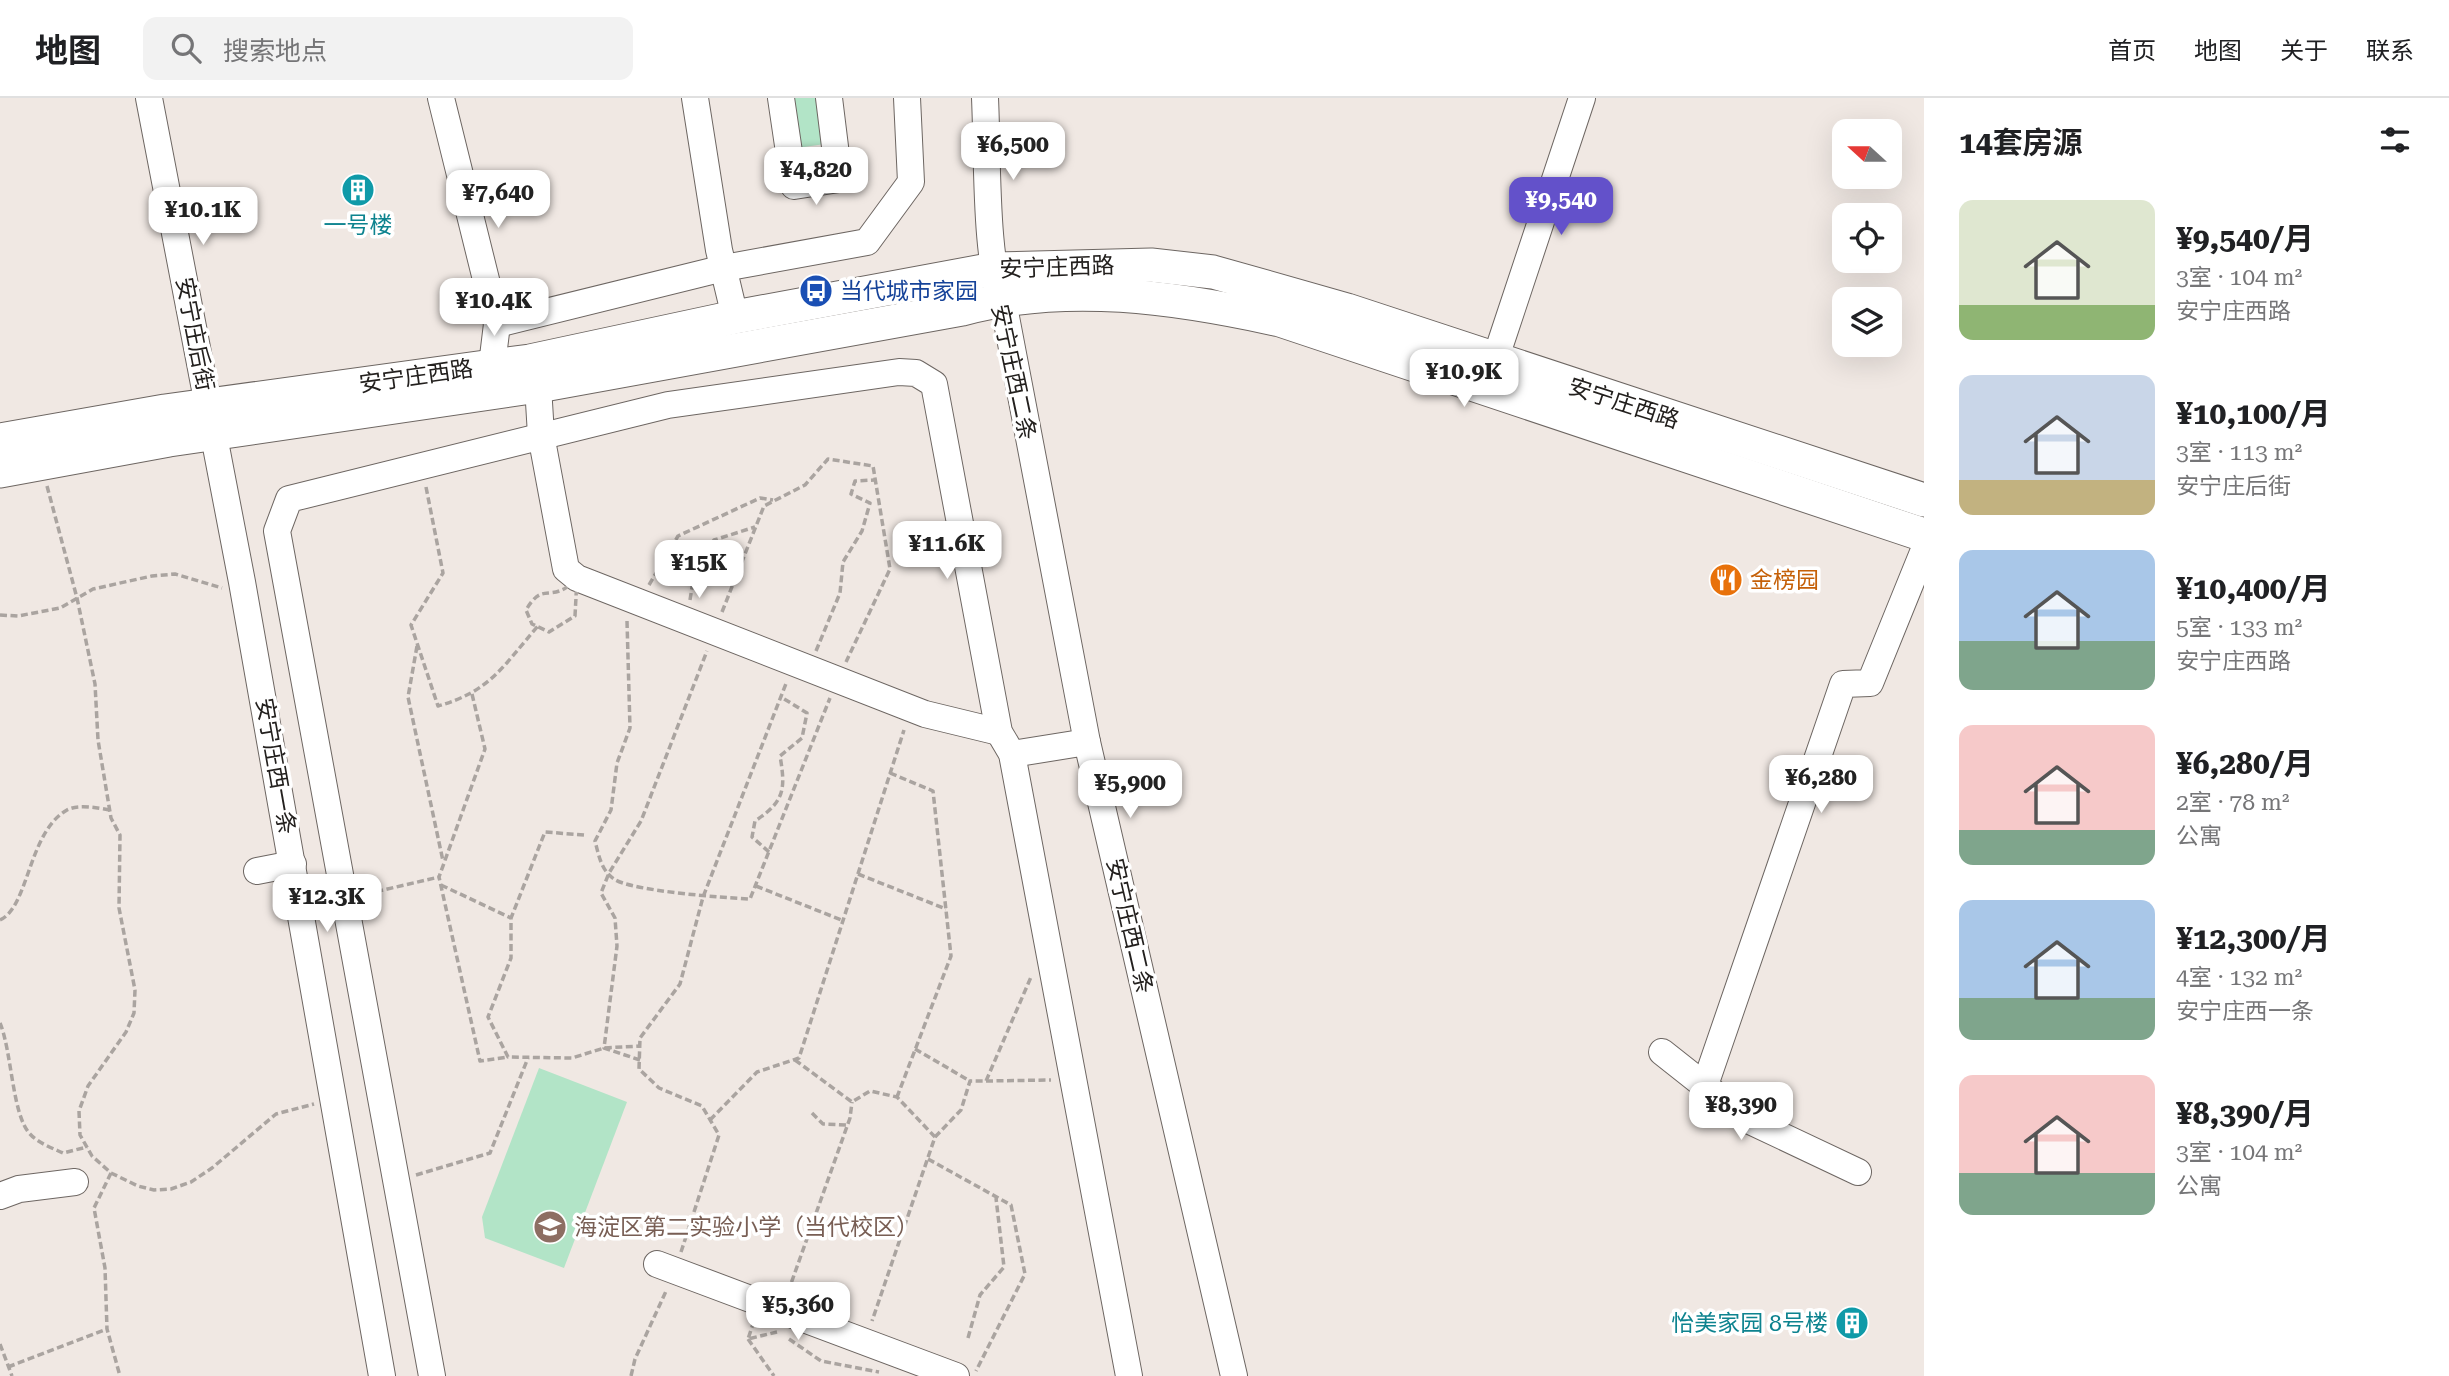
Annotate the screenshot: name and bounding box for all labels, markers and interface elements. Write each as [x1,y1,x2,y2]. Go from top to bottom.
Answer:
search box [143,17,633,80]
icon: search [167,29,205,67]
text: 地图 [35,31,101,70]
text: 搜索地点 [223,36,327,66]
text: 首页 [2108,37,2156,65]
text: 地图 [2194,37,2242,65]
text: 关于 [2280,37,2328,65]
text: 联系 [2366,37,2414,65]
north arrow [1832,119,1902,189]
map controls [1832,119,1902,357]
icon: filters [2376,121,2414,159]
pin: ¥6,500 [956,122,1070,182]
text: 14套房源 [1959,125,2083,160]
text: ¥6,500 [977,131,1049,158]
pin: ¥4,820 [759,148,873,207]
text: ¥4,820 [780,156,852,183]
pin: ¥7,640 [441,170,555,230]
building icon: 一号楼 [339,171,377,209]
pin: ¥9,540 [1504,178,1618,237]
text: ¥7,640 [462,179,534,206]
text: ¥9,540 [1525,186,1597,213]
pin: ¥10.1K [146,188,260,247]
text: ¥10.1K [165,196,241,223]
button: locate [1832,203,1902,273]
place label: 一号楼 [324,212,393,239]
text: ¥9,540/月 [2176,221,2314,256]
icon: home [2015,228,2099,312]
street label: 安宁庄西路 [999,252,1115,283]
text: 3室 · 104 m² [2176,264,2302,291]
bus stop icon: 当代城市家园 [797,272,835,310]
street label: 安宁庄后街 [170,275,219,393]
pin: ¥10.4K [437,278,551,338]
place label: 当代城市家园 [840,278,978,305]
text: ¥10.4K [456,287,532,314]
button: layers [1832,287,1902,357]
text: 安宁庄西路 [2176,298,2291,325]
street label: 安宁庄西二条 [986,302,1041,442]
pin: ¥10.9K [1407,350,1521,409]
street label: 安宁庄西路 [357,355,475,398]
text: ¥10.9K [1426,358,1502,385]
street label: 安宁庄西路 [1565,373,1683,434]
text: ¥10,100/月 [2176,396,2330,431]
icon: home [2015,403,2099,487]
text: 3室 · 113 m² [2176,439,2302,466]
text: 安宁庄后街 [2176,473,2291,500]
pin: ¥11.6K [890,522,1004,581]
text: ¥11.6K [909,530,985,557]
pin: ¥15K [658,540,740,600]
text: ¥15K [671,549,727,576]
restaurant icon: 金榜园 [1707,561,1745,599]
place label: 金榜园 [1750,567,1819,594]
text: ¥10,400/月 [2176,571,2330,606]
icon: home [2015,578,2099,662]
text: 5室 · 133 m² [2176,614,2302,641]
text: 安宁庄西路 [2176,648,2291,675]
street label: 安宁庄西一条 [250,696,301,836]
text: ¥6,280/月 [2176,746,2314,781]
icon: home [2015,753,2099,837]
pin: ¥6,280 [1764,756,1878,815]
pin: ¥5,900 [1073,760,1187,820]
text: ¥6,280 [1785,764,1857,791]
text: ¥5,900 [1094,769,1166,796]
text: 2室 · 78 m² [2176,789,2289,816]
text: 公寓 [2176,823,2222,850]
street label: 安宁庄西二条 [1101,856,1158,996]
pin: ¥12.3K [270,874,384,934]
text: ¥12.3K [289,883,365,910]
text: ¥12,300/月 [2176,921,2330,956]
icon: home [2015,928,2099,1012]
text: 4室 · 132 m² [2176,964,2302,991]
text: 安宁庄西一条 [2176,998,2314,1025]
pin: ¥8,390 [1684,1082,1798,1142]
text: ¥8,390 [1705,1091,1777,1118]
text: ¥8,390/月 [2176,1096,2314,1131]
icon: home [2015,1103,2099,1187]
text: 3室 · 104 m² [2176,1139,2302,1166]
text: 公寓 [2176,1173,2222,1200]
school or university icon: 海淀区第二实验小学（当代校区） [531,1208,569,1246]
place label: 海淀区第二实验小学（当代校区） [574,1214,919,1241]
pin: ¥5,360 [741,1282,855,1342]
text: ¥5,360 [762,1291,834,1318]
building icon: 怡美家园 8号楼 [1833,1304,1871,1342]
place label: 怡美家园 8号楼 [1671,1310,1828,1337]

